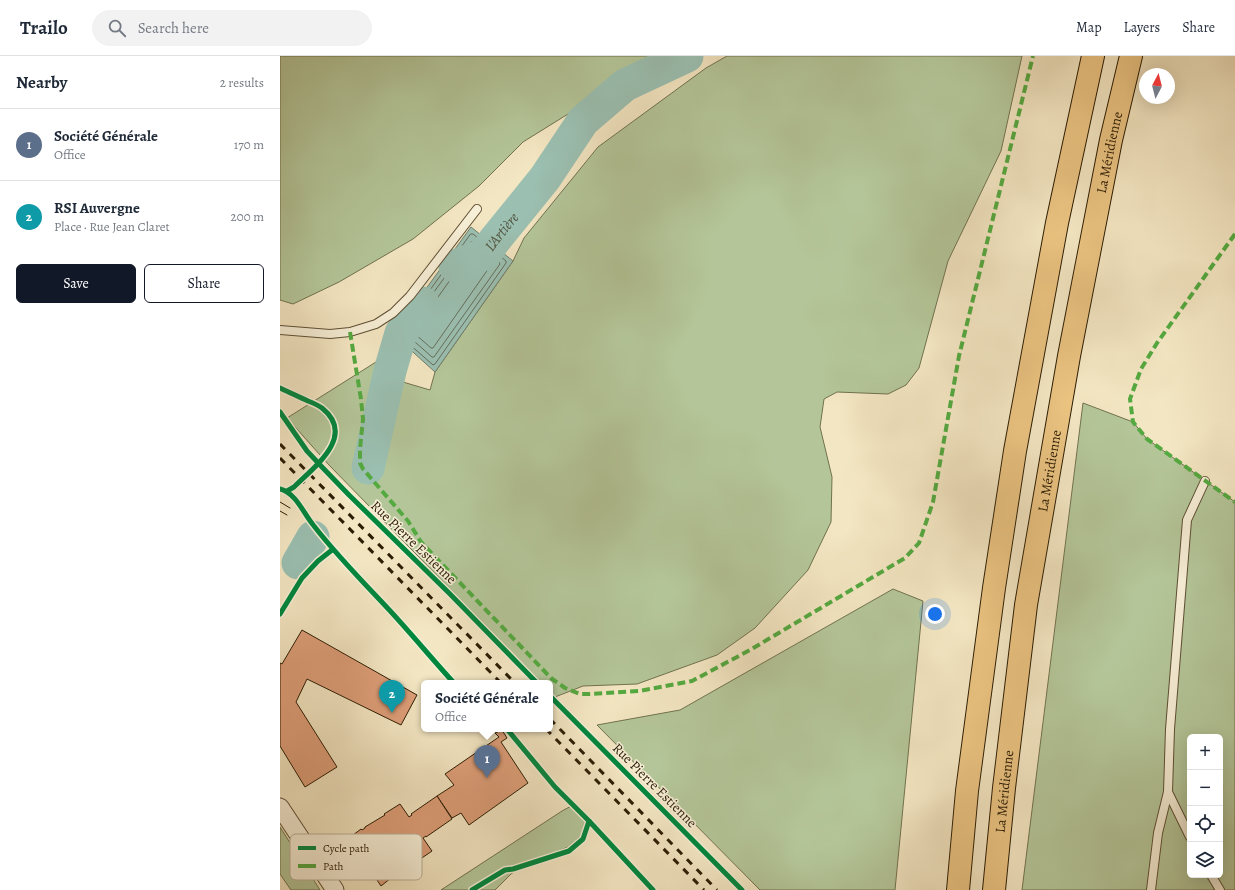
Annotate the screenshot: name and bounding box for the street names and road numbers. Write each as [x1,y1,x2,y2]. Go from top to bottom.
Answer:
street label: La Méridienne [1092,110,1127,195]
street label: La Méridienne [1033,428,1066,513]
street label: Rue Pierre Estienne [367,496,461,588]
street label: Rue Pierre Estienne [608,739,701,832]
street label: La Méridienne [991,749,1018,834]

